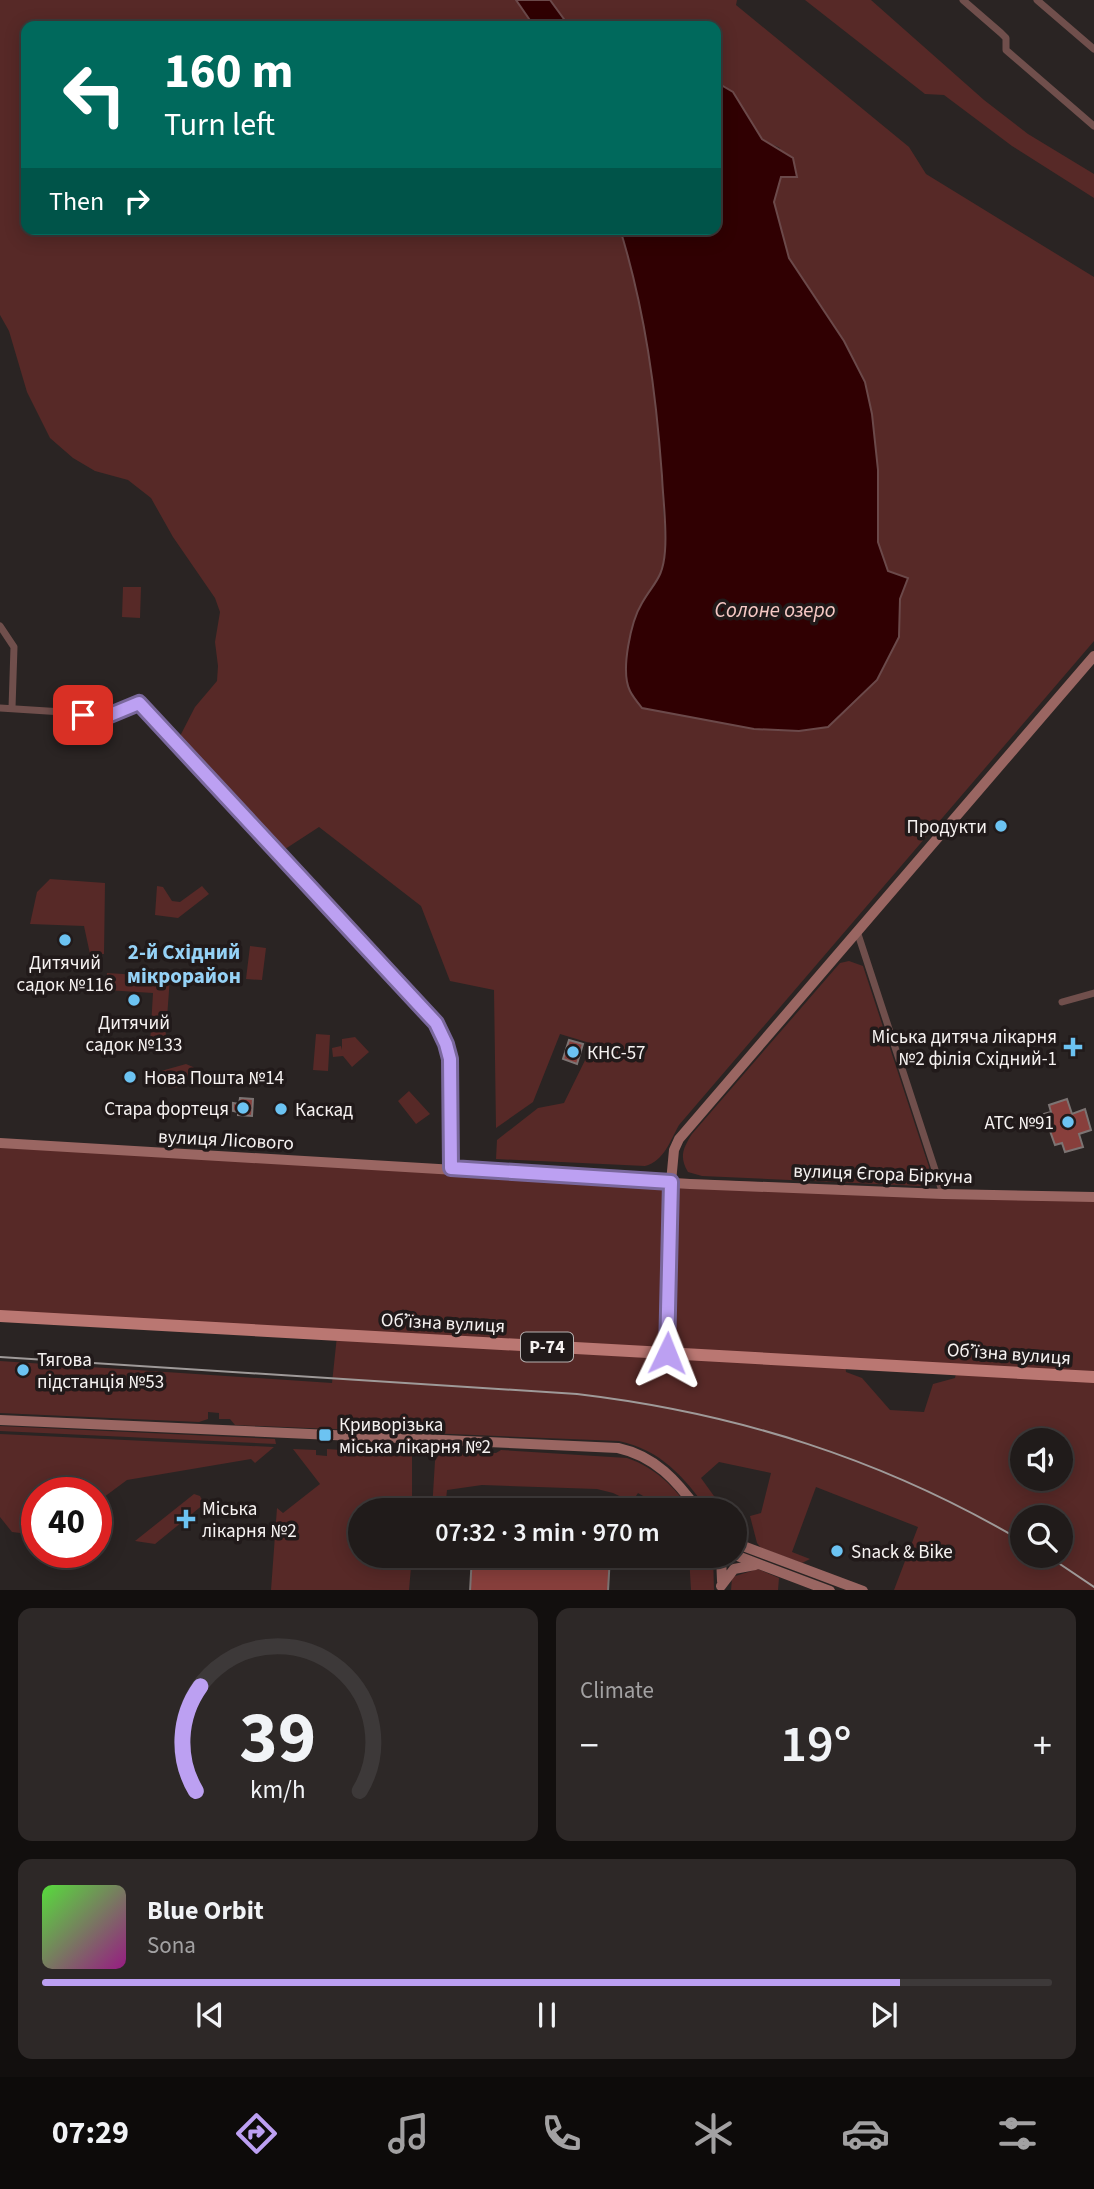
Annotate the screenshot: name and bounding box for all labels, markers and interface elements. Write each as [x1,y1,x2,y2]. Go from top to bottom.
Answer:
text: 160 m [164,37,293,107]
icon: left [49,49,140,140]
text: Turn left [164,102,275,148]
icon: right [118,182,156,220]
text: Then [49,183,104,220]
water label: Солоне озеро [715,595,835,625]
pin [53,685,113,745]
icon: arrive [64,696,102,734]
place label: Продукти [906,814,987,841]
marker: Продукти [993,818,1009,834]
marker: Дитячий садок №116 [57,932,73,948]
district label: 2-й Східний мікрорайон [127,937,241,991]
place label: Дитячий садок №116 [17,950,113,999]
marker: Дитячий садок №133 [126,992,142,1008]
place label: Дитячий садок №133 [86,1010,182,1059]
place label: Міська дитяча лікарня №2 філія Східний-1 [872,1024,1057,1073]
marker: Міська дитяча лікарня №2 філія Східний-1 [1063,1037,1083,1057]
place label: КНС-57 [587,1040,646,1067]
marker: КНС-57 [565,1044,581,1060]
place label: Нова Пошта №14 [144,1065,284,1092]
marker: Нова Пошта №14 [122,1069,138,1085]
place label: Стара фортеця [104,1096,229,1123]
place label: Каскад [295,1097,353,1124]
marker: Стара фортеця [235,1100,251,1116]
marker: Каскад [273,1101,289,1117]
place label: АТС №91 [984,1110,1054,1137]
marker: АТС №91 [1060,1114,1076,1130]
street label: вулиця Лісового [157,1123,294,1158]
street label: вулиця Єгора Біркуна [793,1158,973,1191]
street label: Обʼїзна вулиця [380,1307,506,1340]
position arrow [630,1316,704,1390]
road number: Р-74 [521,1332,573,1362]
street label: Обʼїзна вулиця [946,1337,1072,1372]
place label: Тягова підстанція №53 [37,1347,164,1396]
marker: Тягова підстанція №53 [15,1362,31,1378]
place label: Криворізька міська лікарня №2 [339,1412,491,1461]
marker: Криворізька міська лікарня №2 [317,1427,333,1443]
map controls [1010,1428,1073,1568]
button: sound [1010,1428,1073,1491]
speed limit sign: 40 [21,1477,112,1568]
place label: Міська лікарня №2 [202,1496,297,1545]
button: search [1010,1505,1073,1568]
marker: Міська лікарня №2 [176,1509,196,1529]
text: 07:32 · 3 min · 970 m [435,1514,660,1551]
place label: Snack & Bike [851,1539,953,1566]
marker: Snack & Bike [829,1543,845,1559]
text: Climate [580,1674,654,1707]
text: 39 [240,1686,316,1790]
text: 19° [780,1708,852,1782]
text: − [580,1719,599,1773]
text: + [1033,1719,1052,1773]
text: km/h [250,1771,306,1807]
text: Blue Orbit [147,1892,264,1929]
text: Sona [147,1929,196,1962]
icon: previous [191,1996,229,2034]
icon: pause [528,1996,566,2034]
icon: next [865,1996,903,2034]
icon: directions [232,2109,281,2158]
icon: music [384,2109,433,2158]
icon: phone [537,2109,586,2158]
icon: climate [689,2109,738,2158]
icon: car [841,2109,890,2158]
icon: filters [993,2109,1042,2158]
text: 07:29 [52,2110,129,2156]

